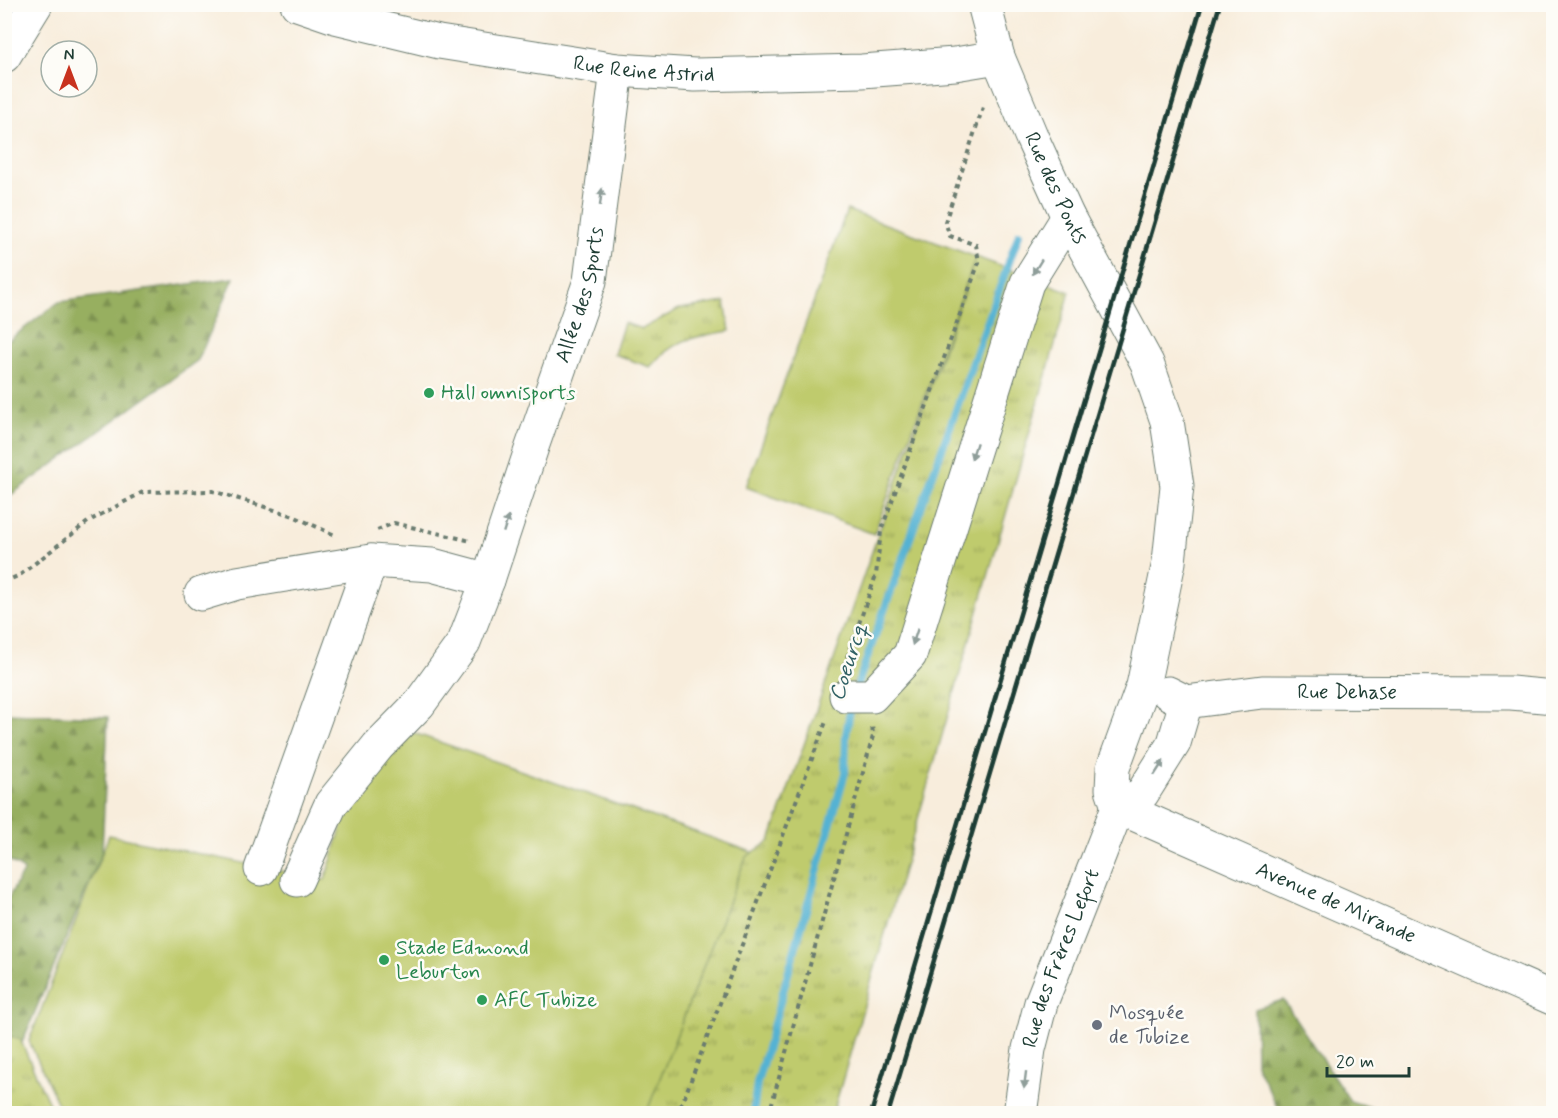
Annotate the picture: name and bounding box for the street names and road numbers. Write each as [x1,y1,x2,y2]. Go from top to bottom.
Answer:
street label: Rue Reine Astrid [571,49,715,89]
street label: Rue des Ponts [1017,128,1094,249]
street label: Allée des Sports [549,225,611,367]
street label: Rue Dehase [1297,678,1397,707]
street label: Avenue de Mirande [1251,855,1420,950]
street label: Rue des Frères Lefort [1016,864,1107,1051]

